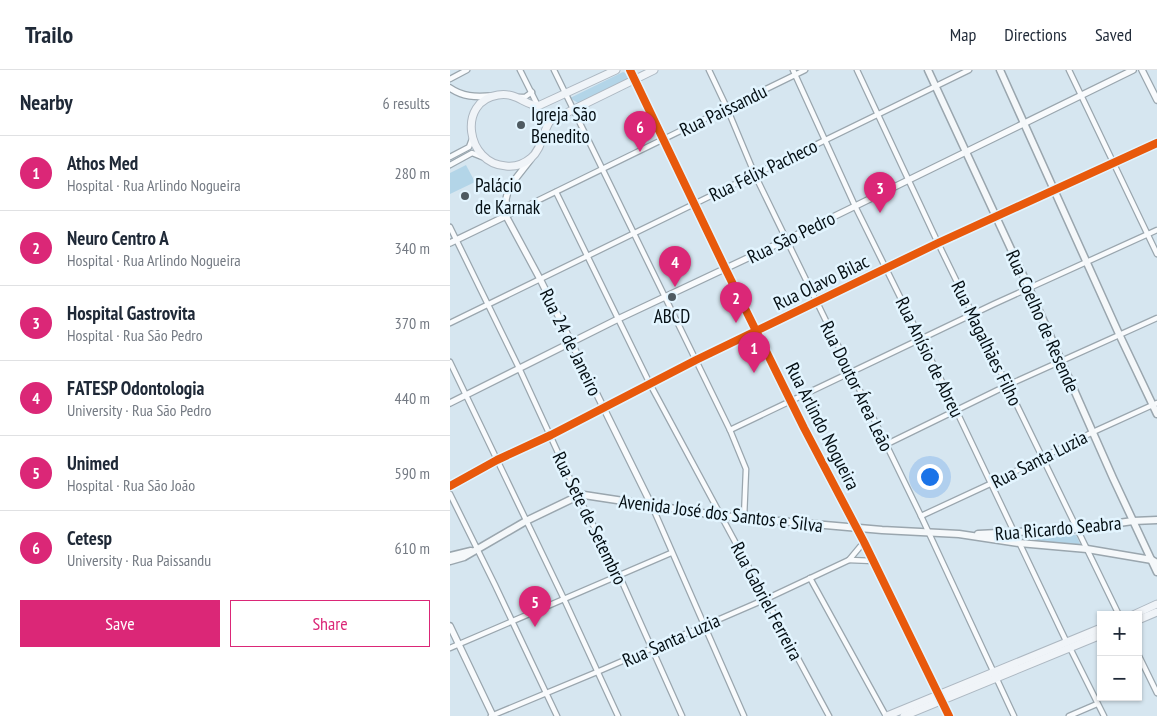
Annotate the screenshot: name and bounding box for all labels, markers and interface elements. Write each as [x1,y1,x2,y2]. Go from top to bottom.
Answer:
text: Trailo [25,19,73,50]
text: Map [950,23,976,46]
text: Directions [1004,23,1067,46]
text: Saved [1095,23,1132,46]
street label: Rua Paissandu [675,79,771,141]
text: Nearby [20,89,73,116]
text: 6 results [383,93,430,113]
place label: Igreja São Benedito [531,102,596,148]
pin: 6 [624,111,656,152]
marker: Igreja São Benedito [515,119,527,131]
street label: Rua Félix Pacheco [705,133,821,207]
text: Athos Med [67,151,138,175]
text: 1 [32,163,40,183]
text: 280 m [395,163,430,183]
pin: 3 [864,172,896,213]
place label: Palácio de Karnak [475,173,541,219]
text: Hospital · Rua Arlindo Nogueira [67,175,241,195]
marker: Palácio de Karnak [459,190,471,202]
street label: Rua São Pedro [743,206,839,268]
text: Neuro Centro A [67,226,169,250]
text: 2 [32,238,40,258]
text: 340 m [395,238,430,258]
pin: 4 [659,246,691,287]
street label: Rua Coelho de Resende [1001,246,1085,396]
street label: Rua Olavo Bilac [769,249,873,315]
text: Hospital · Rua Arlindo Nogueira [67,250,241,270]
street label: Rua Magalhães Filho [946,277,1028,409]
pin: 2 [720,282,752,323]
street label: Rua 24 de Janeiro [535,285,607,399]
marker: ABCD [666,291,678,303]
street label: Rua Anísio de Abreu [891,293,969,421]
text: Hospital Gastrovita [67,301,195,325]
place label: ABCD [654,304,690,328]
text: 3 [32,313,40,333]
text: 370 m [395,313,430,333]
street label: Rua Doutor Área Leão [815,317,899,455]
text: Hospital · Rua São Pedro [67,325,203,345]
pin: 1 [738,332,770,373]
street label: Rua Arlindo Nogueira [781,358,865,494]
text: FATESP Odontologia [67,376,204,400]
text: 4 [32,388,40,408]
text: 440 m [395,388,430,408]
text: University · Rua São Pedro [67,400,212,420]
street label: Rua Santa Luzia [987,425,1091,493]
street label: Rua Sete de Setembro [547,448,633,588]
text: Unimed [67,451,119,475]
text: 5 [32,463,40,483]
text: 590 m [395,463,430,483]
your location [917,464,943,490]
text: Hospital · Rua São João [67,475,195,495]
street label: Avenida José dos Santos e Silva [618,489,824,537]
street label: Rua Ricardo Seabra [994,511,1122,545]
text: Cetesp [67,526,112,550]
text: 6 [32,538,40,558]
text: 610 m [395,538,430,558]
street label: Rua Gabriel Ferreira [726,538,808,664]
text: University · Rua Paissandu [67,550,211,570]
pin: 5 [519,586,551,627]
button: Save [20,600,220,647]
button: Share [230,600,430,647]
street label: Rua Santa Luzia [618,608,724,672]
map controls [1097,611,1142,701]
button: + [1097,611,1142,656]
button: − [1097,656,1142,701]

